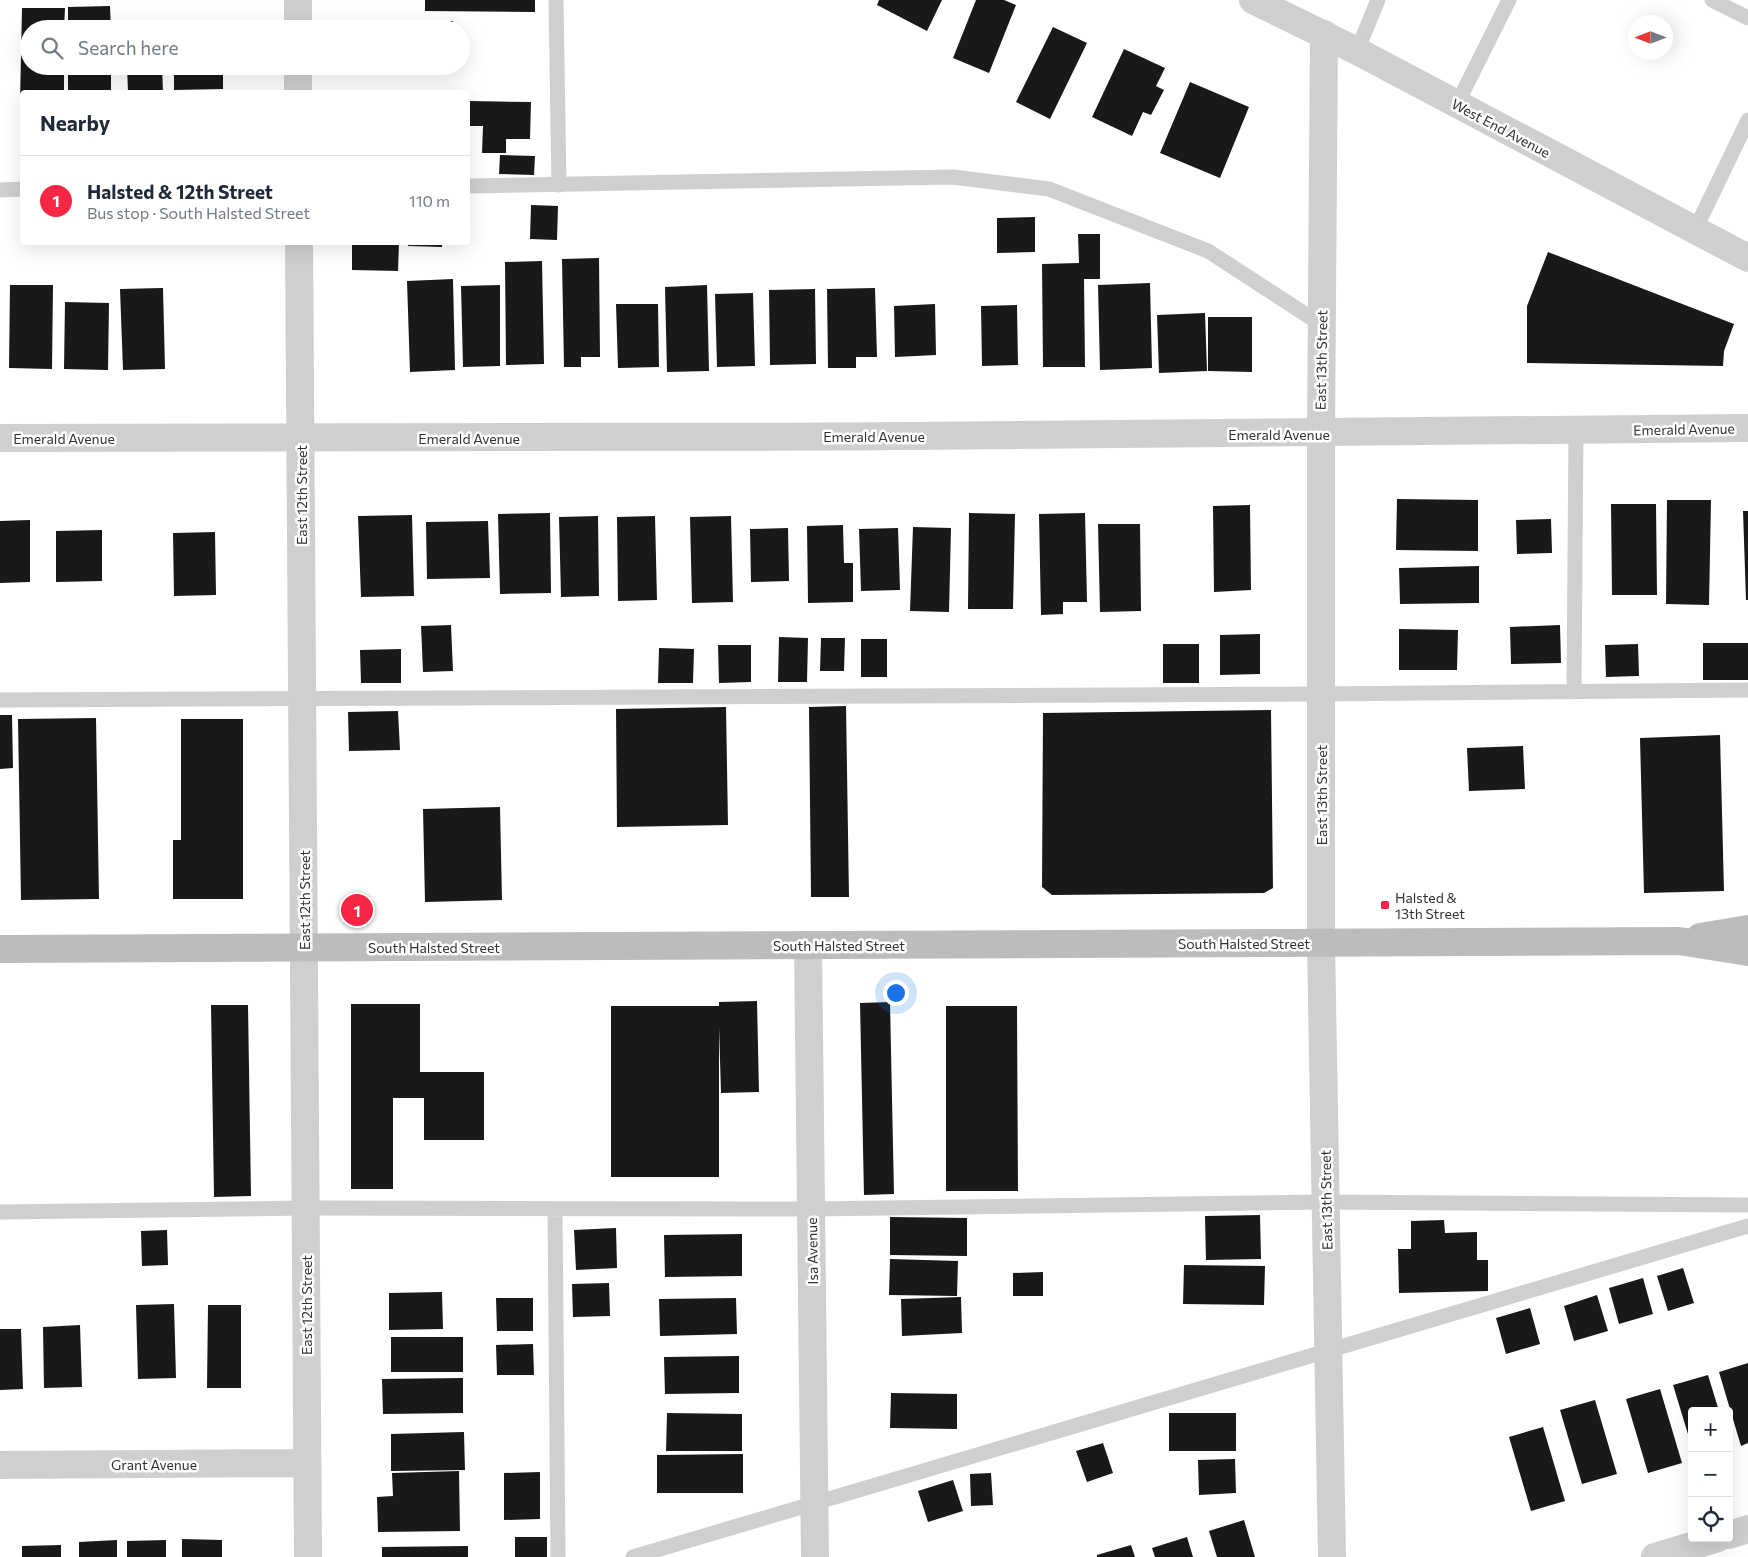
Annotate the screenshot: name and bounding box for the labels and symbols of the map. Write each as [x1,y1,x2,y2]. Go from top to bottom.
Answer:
north arrow [1628,15,1673,60]
street label: West End Avenue [1449,95,1553,161]
street label: East 13th Street [1312,309,1330,410]
street label: Emerald Avenue [1633,420,1735,438]
street label: Emerald Avenue [1228,426,1330,443]
street label: Emerald Avenue [823,428,925,445]
street label: Emerald Avenue [13,430,115,447]
street label: Emerald Avenue [418,430,520,447]
street label: East 12th Street [293,445,310,545]
street label: East 13th Street [1313,745,1330,845]
street label: East 12th Street [296,850,313,950]
place label: Halsted & 13th Street [1395,889,1465,922]
pin: 1 [341,891,373,929]
marker: Halsted & 13th Street [1379,899,1391,911]
street label: South Halsted Street [1178,935,1310,952]
street label: South Halsted Street [773,937,905,954]
street label: South Halsted Street [368,939,500,956]
your location [883,980,909,1006]
street label: East 13th Street [1317,1149,1335,1250]
street label: Isa Avenue [803,1217,821,1285]
street label: East 12th Street [298,1255,315,1355]
street label: Grant Avenue [111,1456,197,1473]

